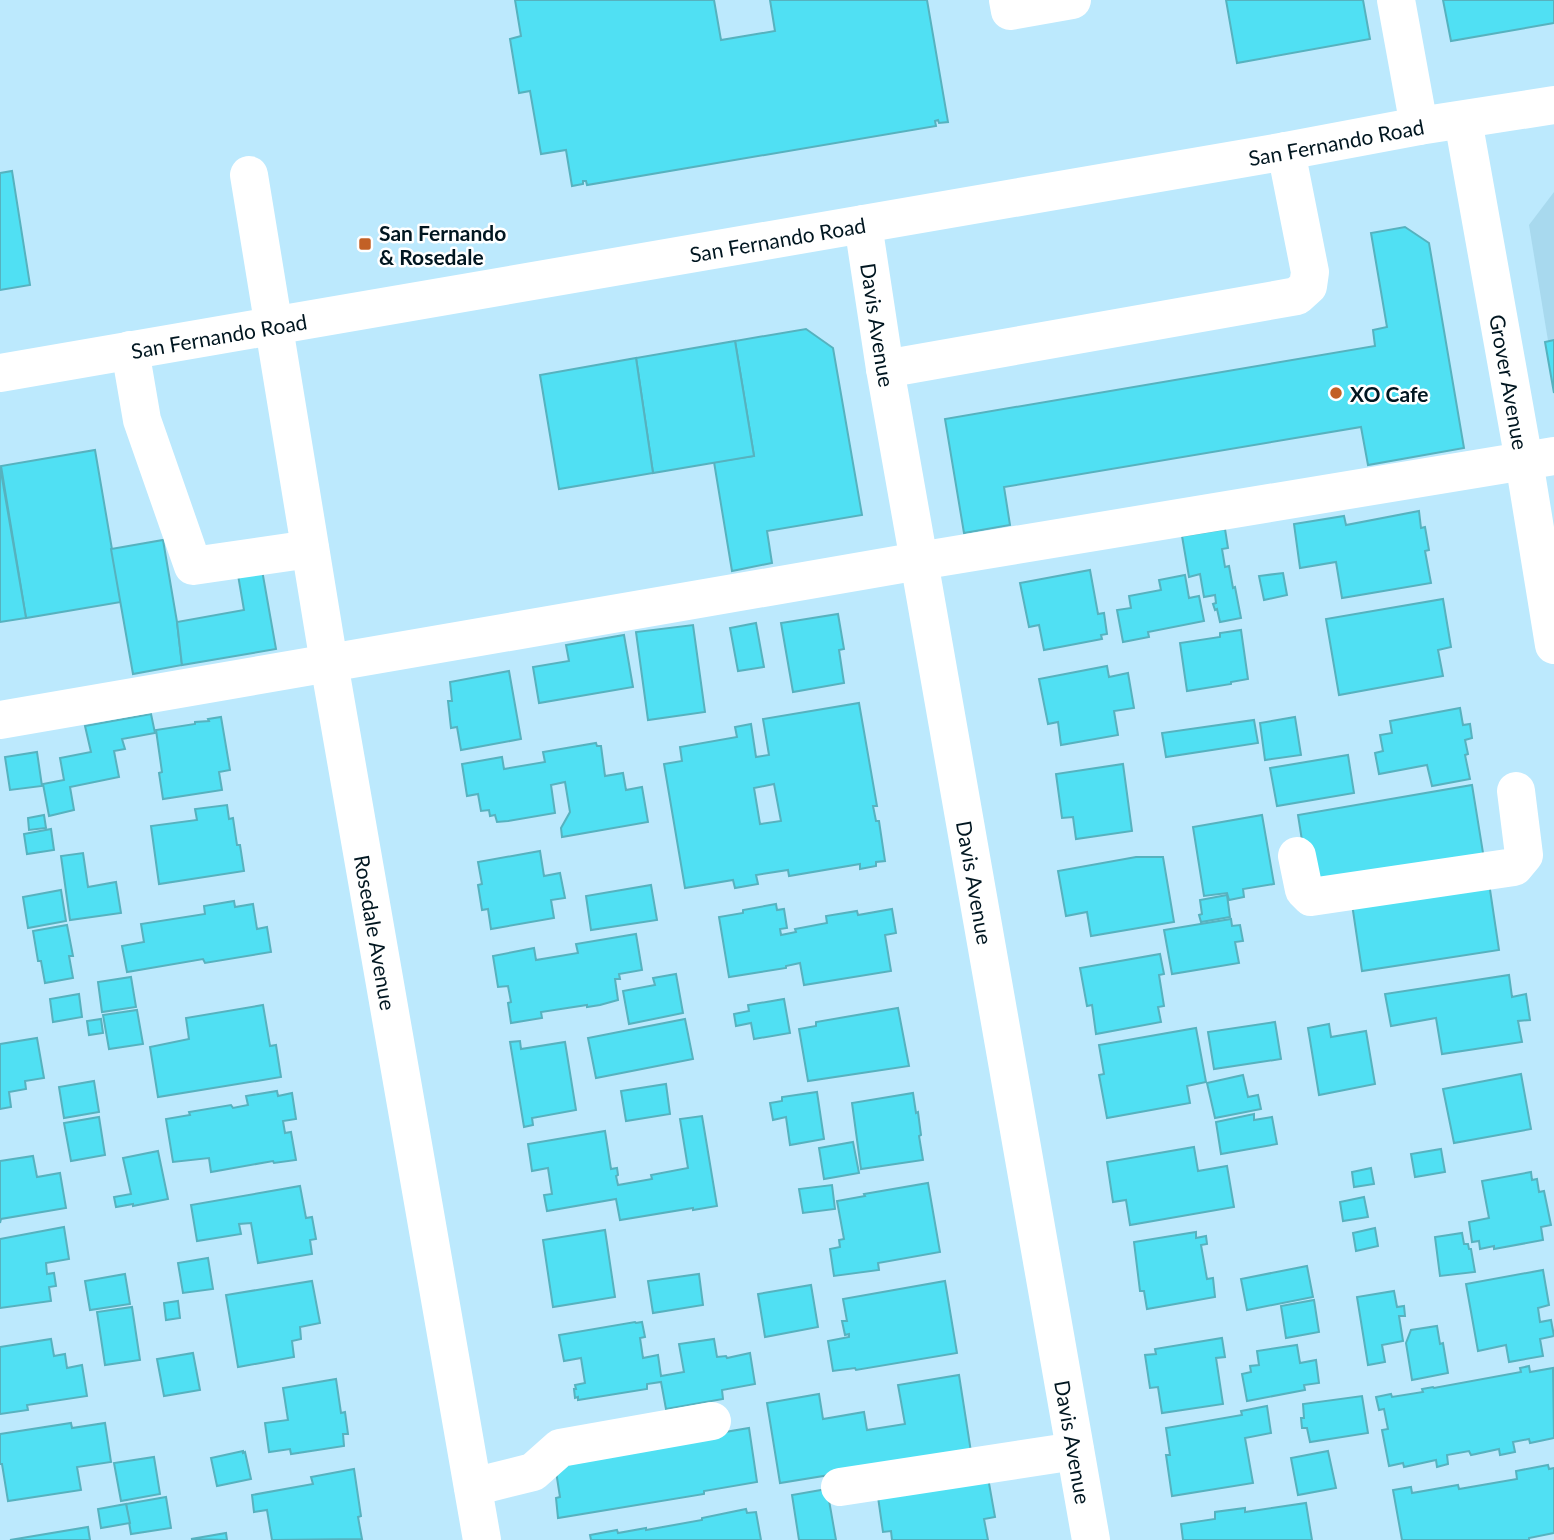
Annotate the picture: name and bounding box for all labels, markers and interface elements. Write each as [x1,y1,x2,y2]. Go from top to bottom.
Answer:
street label: San Fernando Road [1246,113,1426,170]
street label: San Fernando Road [688,211,867,266]
place label: San Fernando & Rosedale [379,220,506,269]
marker: San Fernando & Rosedale [357,236,373,252]
street label: Davis Avenue [857,261,900,389]
street label: San Fernando Road [129,308,309,363]
street label: Grover Avenue [1485,312,1534,452]
place label: XO Cafe [1350,381,1428,406]
marker: XO Cafe [1328,385,1344,401]
street label: Davis Avenue [952,819,999,946]
street label: Rosedale Avenue [350,853,402,1012]
street label: Davis Avenue [1051,1378,1097,1506]

